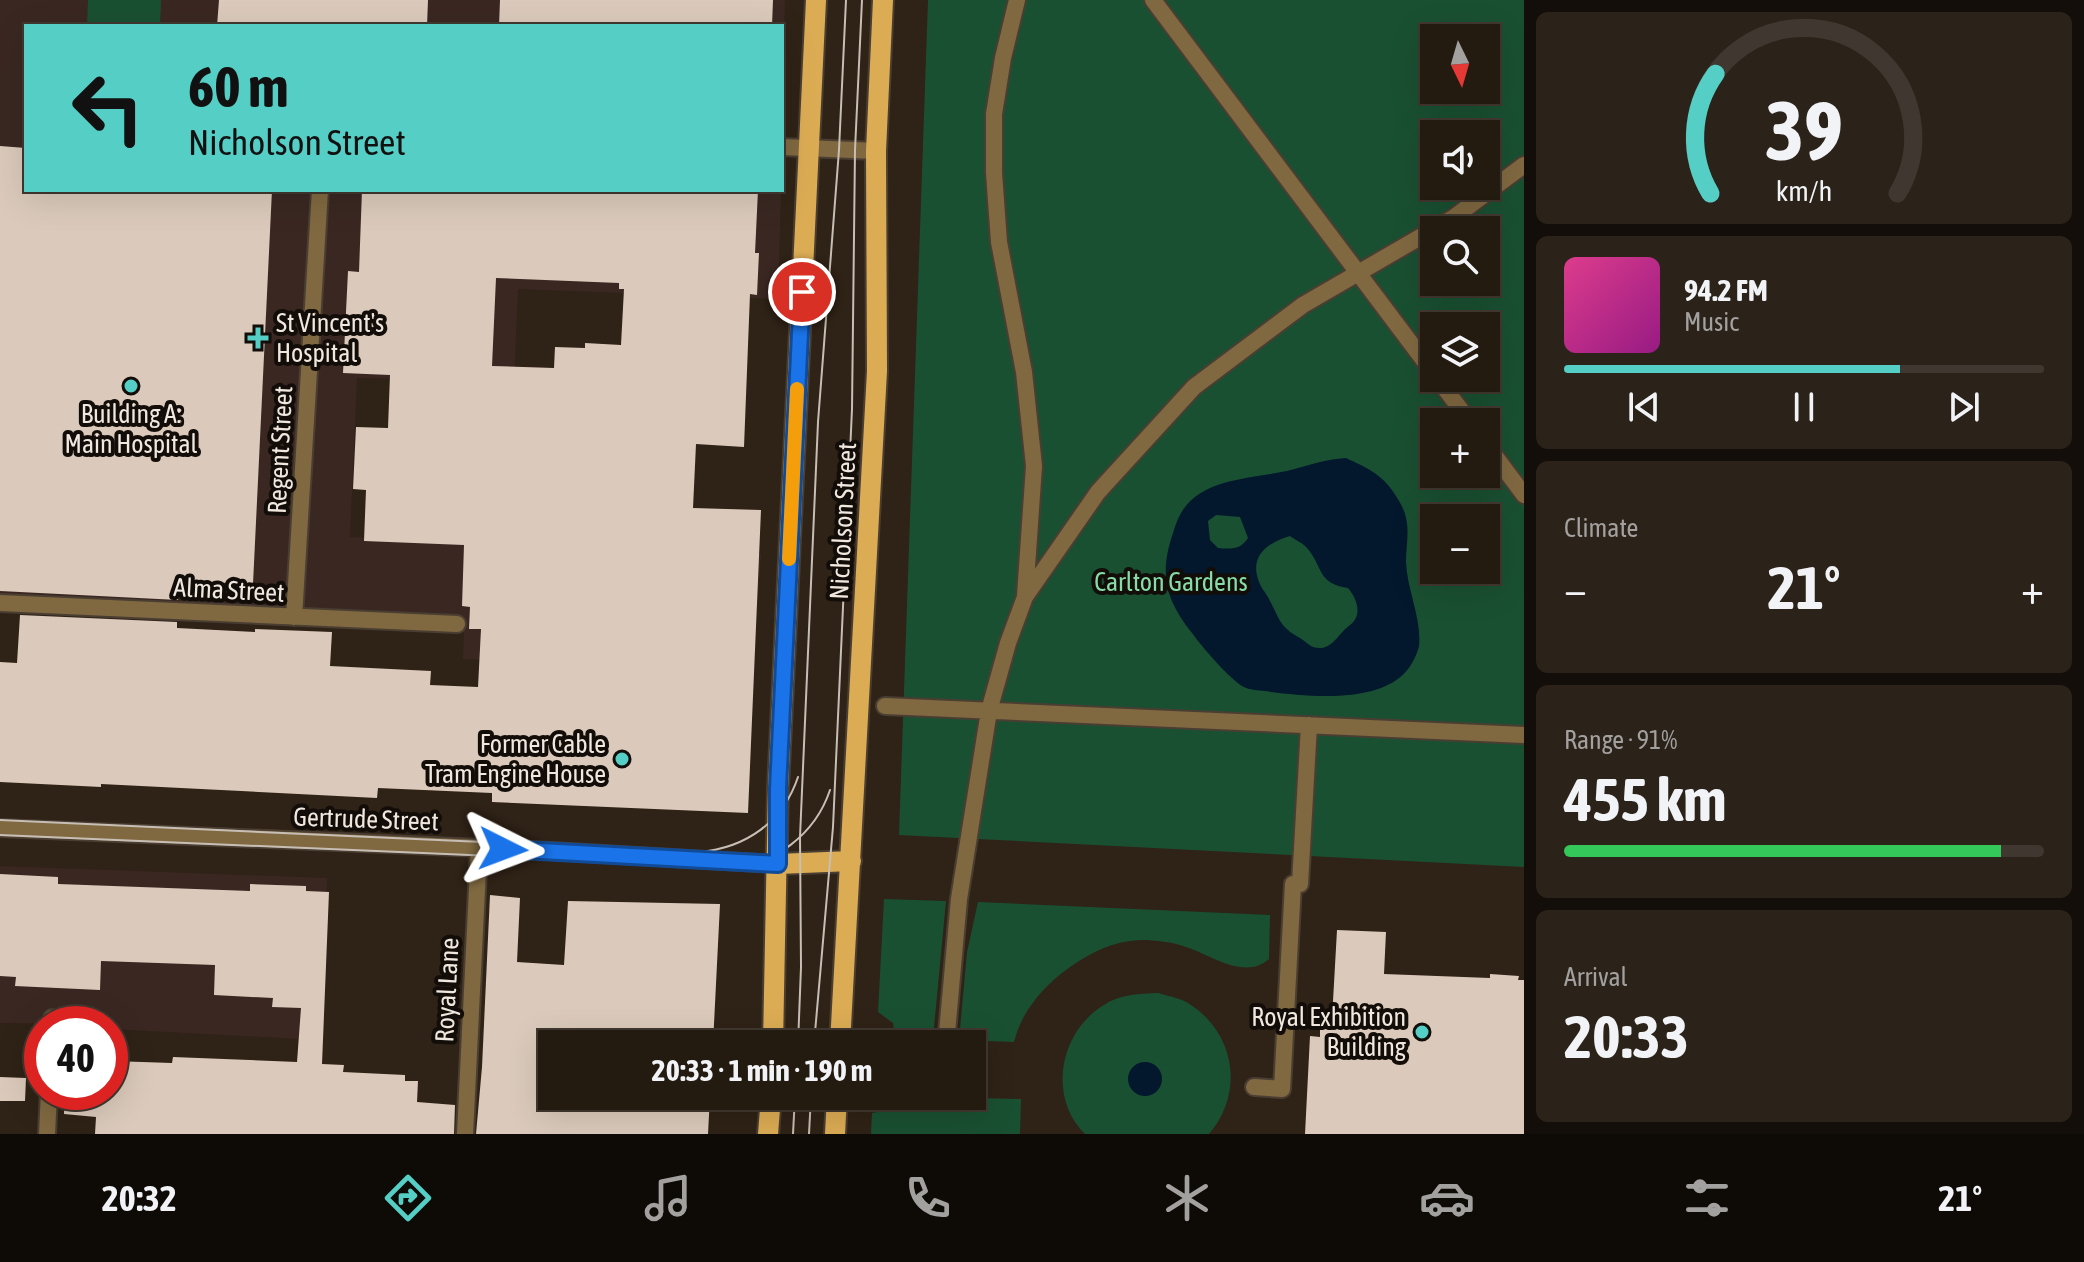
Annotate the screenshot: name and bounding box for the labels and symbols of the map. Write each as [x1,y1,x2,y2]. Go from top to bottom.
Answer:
north arrow [1420,24,1500,104]
pin [768,258,836,326]
place label: St Vincent's Hospital [276,308,384,368]
marker: St Vincent's Hospital [247,327,269,349]
marker: Building A: Main Hospital [122,377,140,395]
street label: Regent Street [262,385,298,515]
place label: Building A: Main Hospital [65,399,198,459]
street label: Nicholson Street [824,442,862,600]
park label: Carlton Gardens [1094,567,1248,597]
street label: Alma Street [173,572,285,608]
place label: Former Cable Tram Engine House [425,729,606,789]
marker: Former Cable Tram Engine House [613,750,631,768]
street label: Gertrude Street [293,801,439,837]
position arrow [461,807,545,891]
street label: Royal Lane [429,937,465,1043]
place label: Royal Exhibition Building [1251,1002,1407,1062]
speed limit sign: 40 [24,1006,128,1110]
marker: Royal Exhibition Building [1413,1023,1431,1041]

